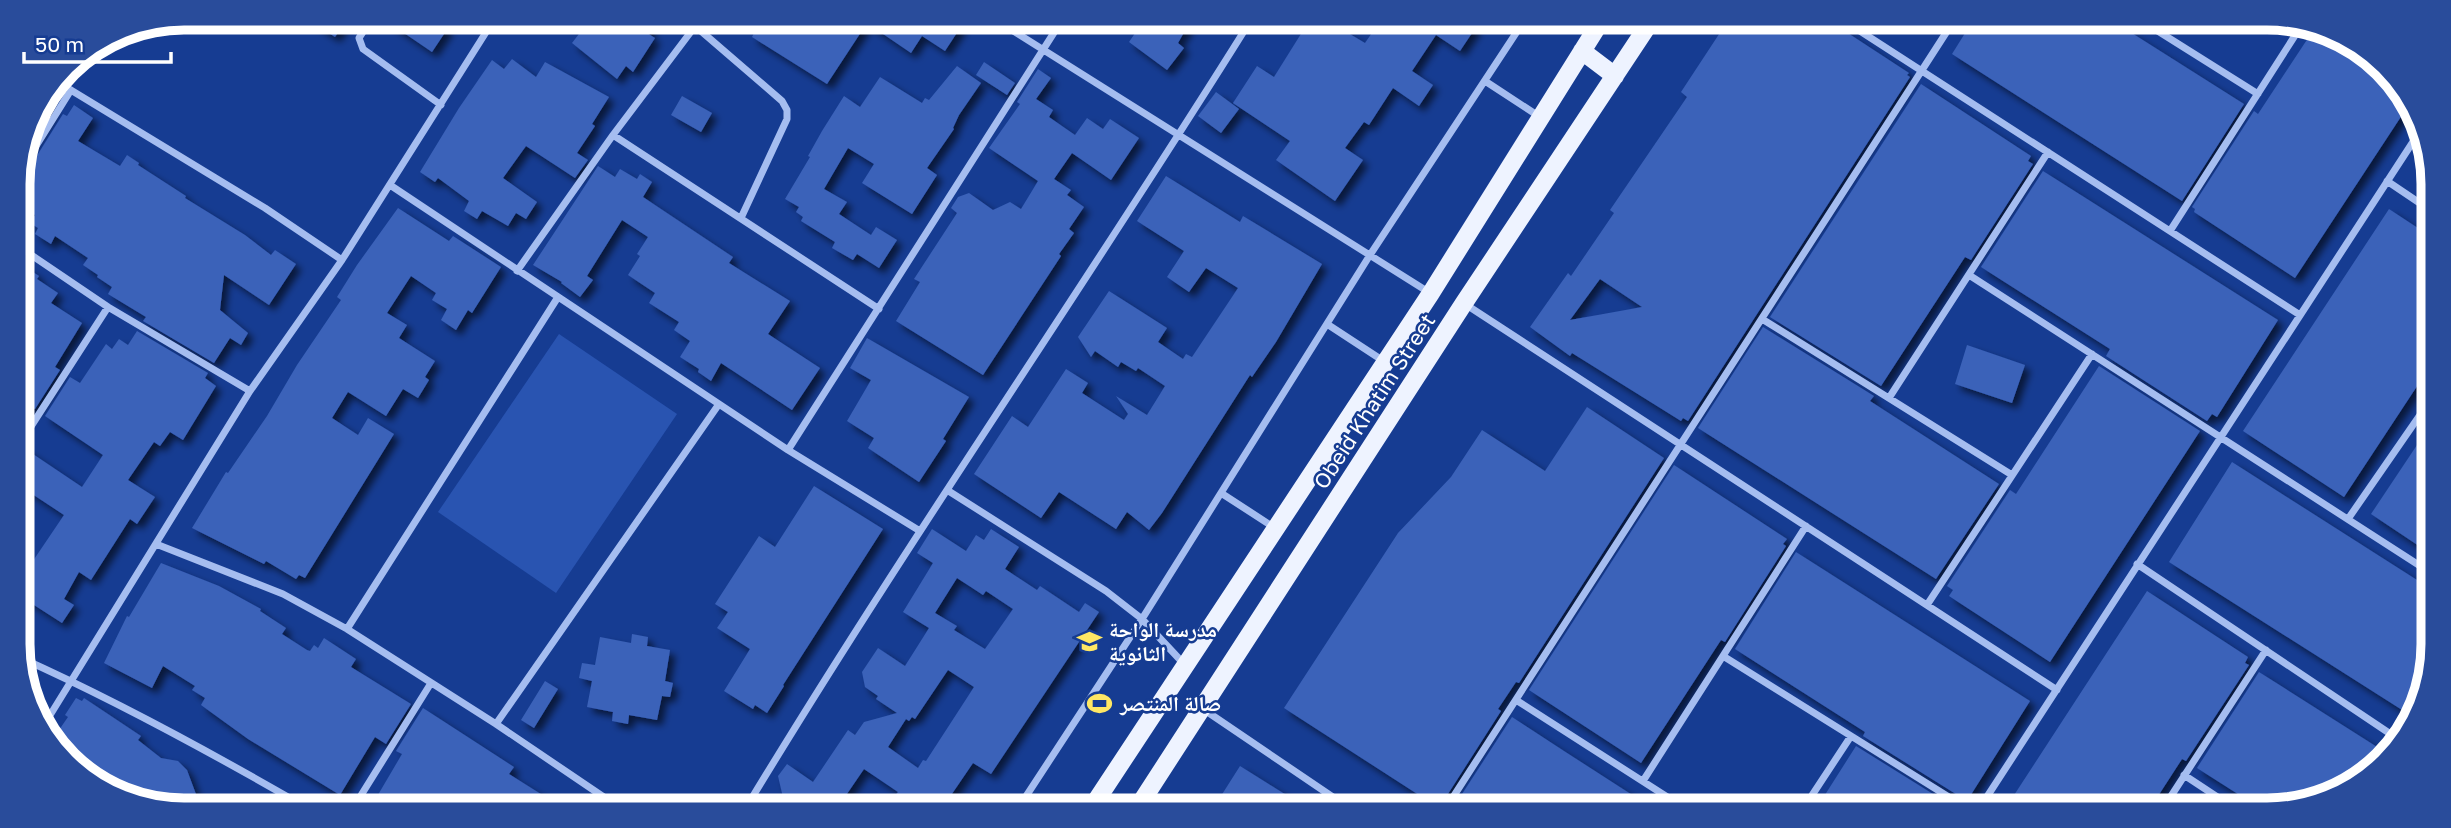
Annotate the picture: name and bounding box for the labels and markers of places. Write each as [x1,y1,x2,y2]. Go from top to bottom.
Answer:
place label: مدرسة الواحة الثانوية [1109,616,1217,666]
school or university icon: مدرسة الواحة الثانوية [1075,627,1103,655]
sports icon: صالة المنتصر [1086,689,1114,717]
place label: صالة المنتصر [1119,690,1221,716]

